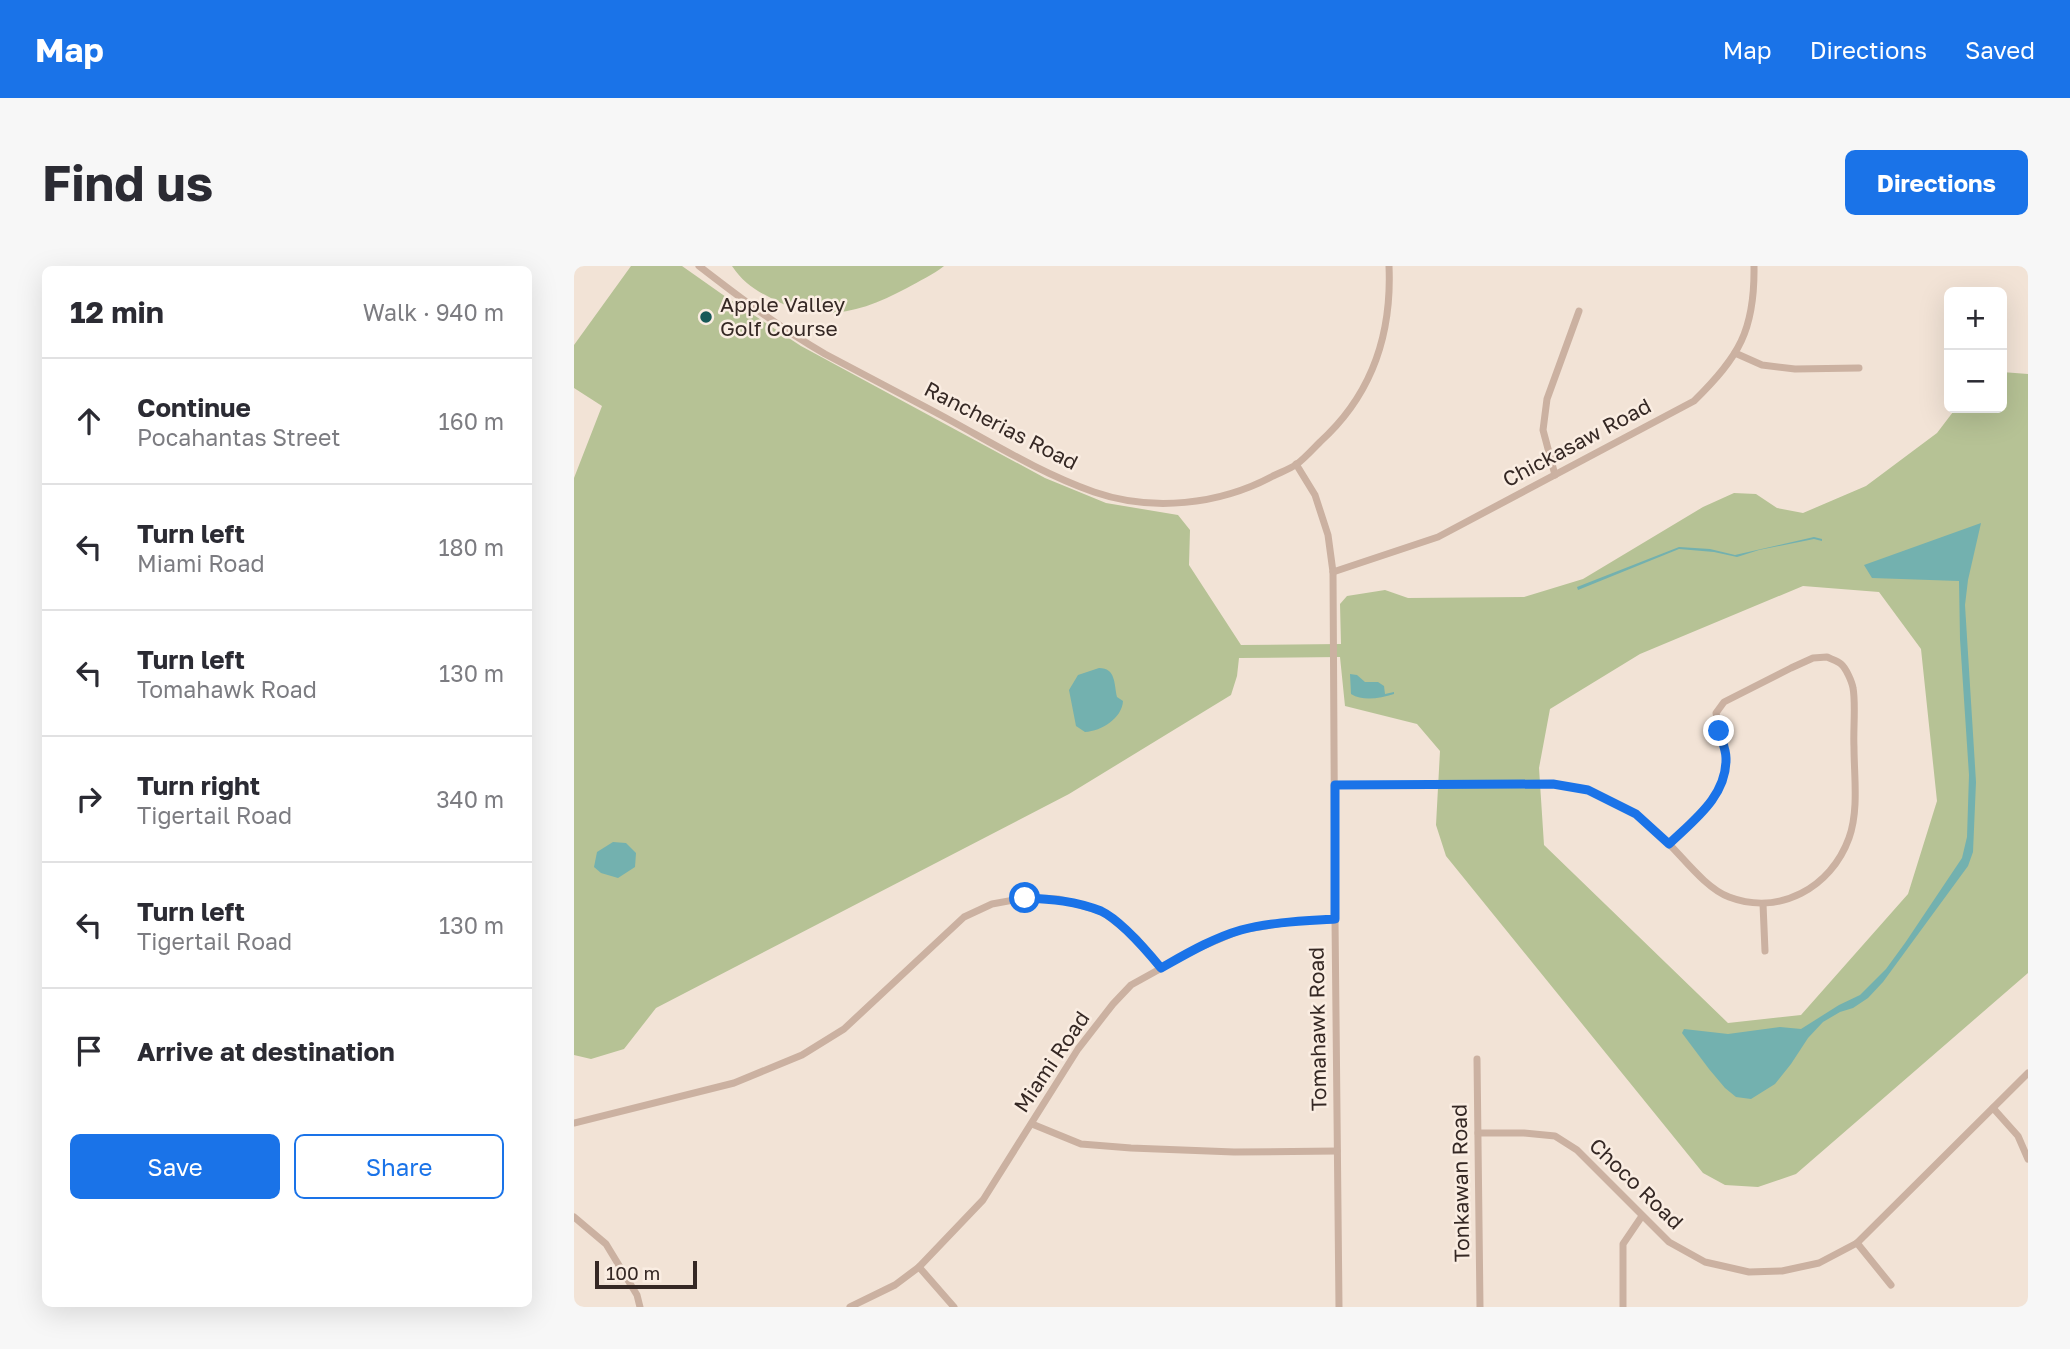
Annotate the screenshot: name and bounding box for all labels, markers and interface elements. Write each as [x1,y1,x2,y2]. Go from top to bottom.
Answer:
text: Map [35,30,104,69]
text: Map [1723,35,1772,64]
text: Directions [1810,35,1927,64]
text: Saved [1965,35,2035,64]
button: Directions [1845,150,2028,215]
text: Find us [42,153,213,212]
map controls [1944,287,2007,413]
button: + [1944,287,2007,350]
place label: Apple Valley Golf Course [720,291,846,341]
text: 12 min [70,294,164,330]
text: Walk · 940 m [363,298,504,326]
marker: Apple Valley Golf Course [698,309,714,325]
button: − [1944,350,2007,413]
street label: Rancherias Road [920,375,1083,475]
text: Continue [137,392,251,423]
street label: Chickasaw Road [1498,392,1655,492]
icon: ahead [70,402,108,440]
text: 160 m [439,407,504,435]
text: Pocahantas Street [137,423,340,451]
text: Turn left [137,518,245,549]
icon: left [70,528,108,566]
text: 180 m [438,533,504,561]
text: Miami Road [137,549,265,577]
text: Turn left [137,644,245,675]
icon: left [70,654,108,692]
text: 130 m [439,659,504,687]
text: Tomahawk Road [137,675,317,703]
route end [1703,715,1734,746]
text: Turn right [137,770,260,801]
icon: right [70,780,108,818]
text: 340 m [436,785,504,813]
text: Tigertail Road [137,801,292,829]
route start [1009,882,1040,913]
text: Turn left [137,896,245,927]
icon: left [70,906,108,944]
text: 130 m [439,911,504,939]
text: Tigertail Road [137,927,292,955]
street label: Tomahawk Road [1303,947,1331,1111]
street label: Miami Road [1008,1006,1095,1117]
icon: arrive [70,1032,108,1070]
text: Arrive at destination [137,1036,395,1067]
street label: Tonkawan Road [1446,1104,1474,1262]
street label: Choco Road [1584,1132,1689,1235]
button: Save [70,1134,280,1199]
button: Share [294,1134,504,1199]
scale bar [595,1258,696,1290]
text: 100 m [606,1261,660,1284]

